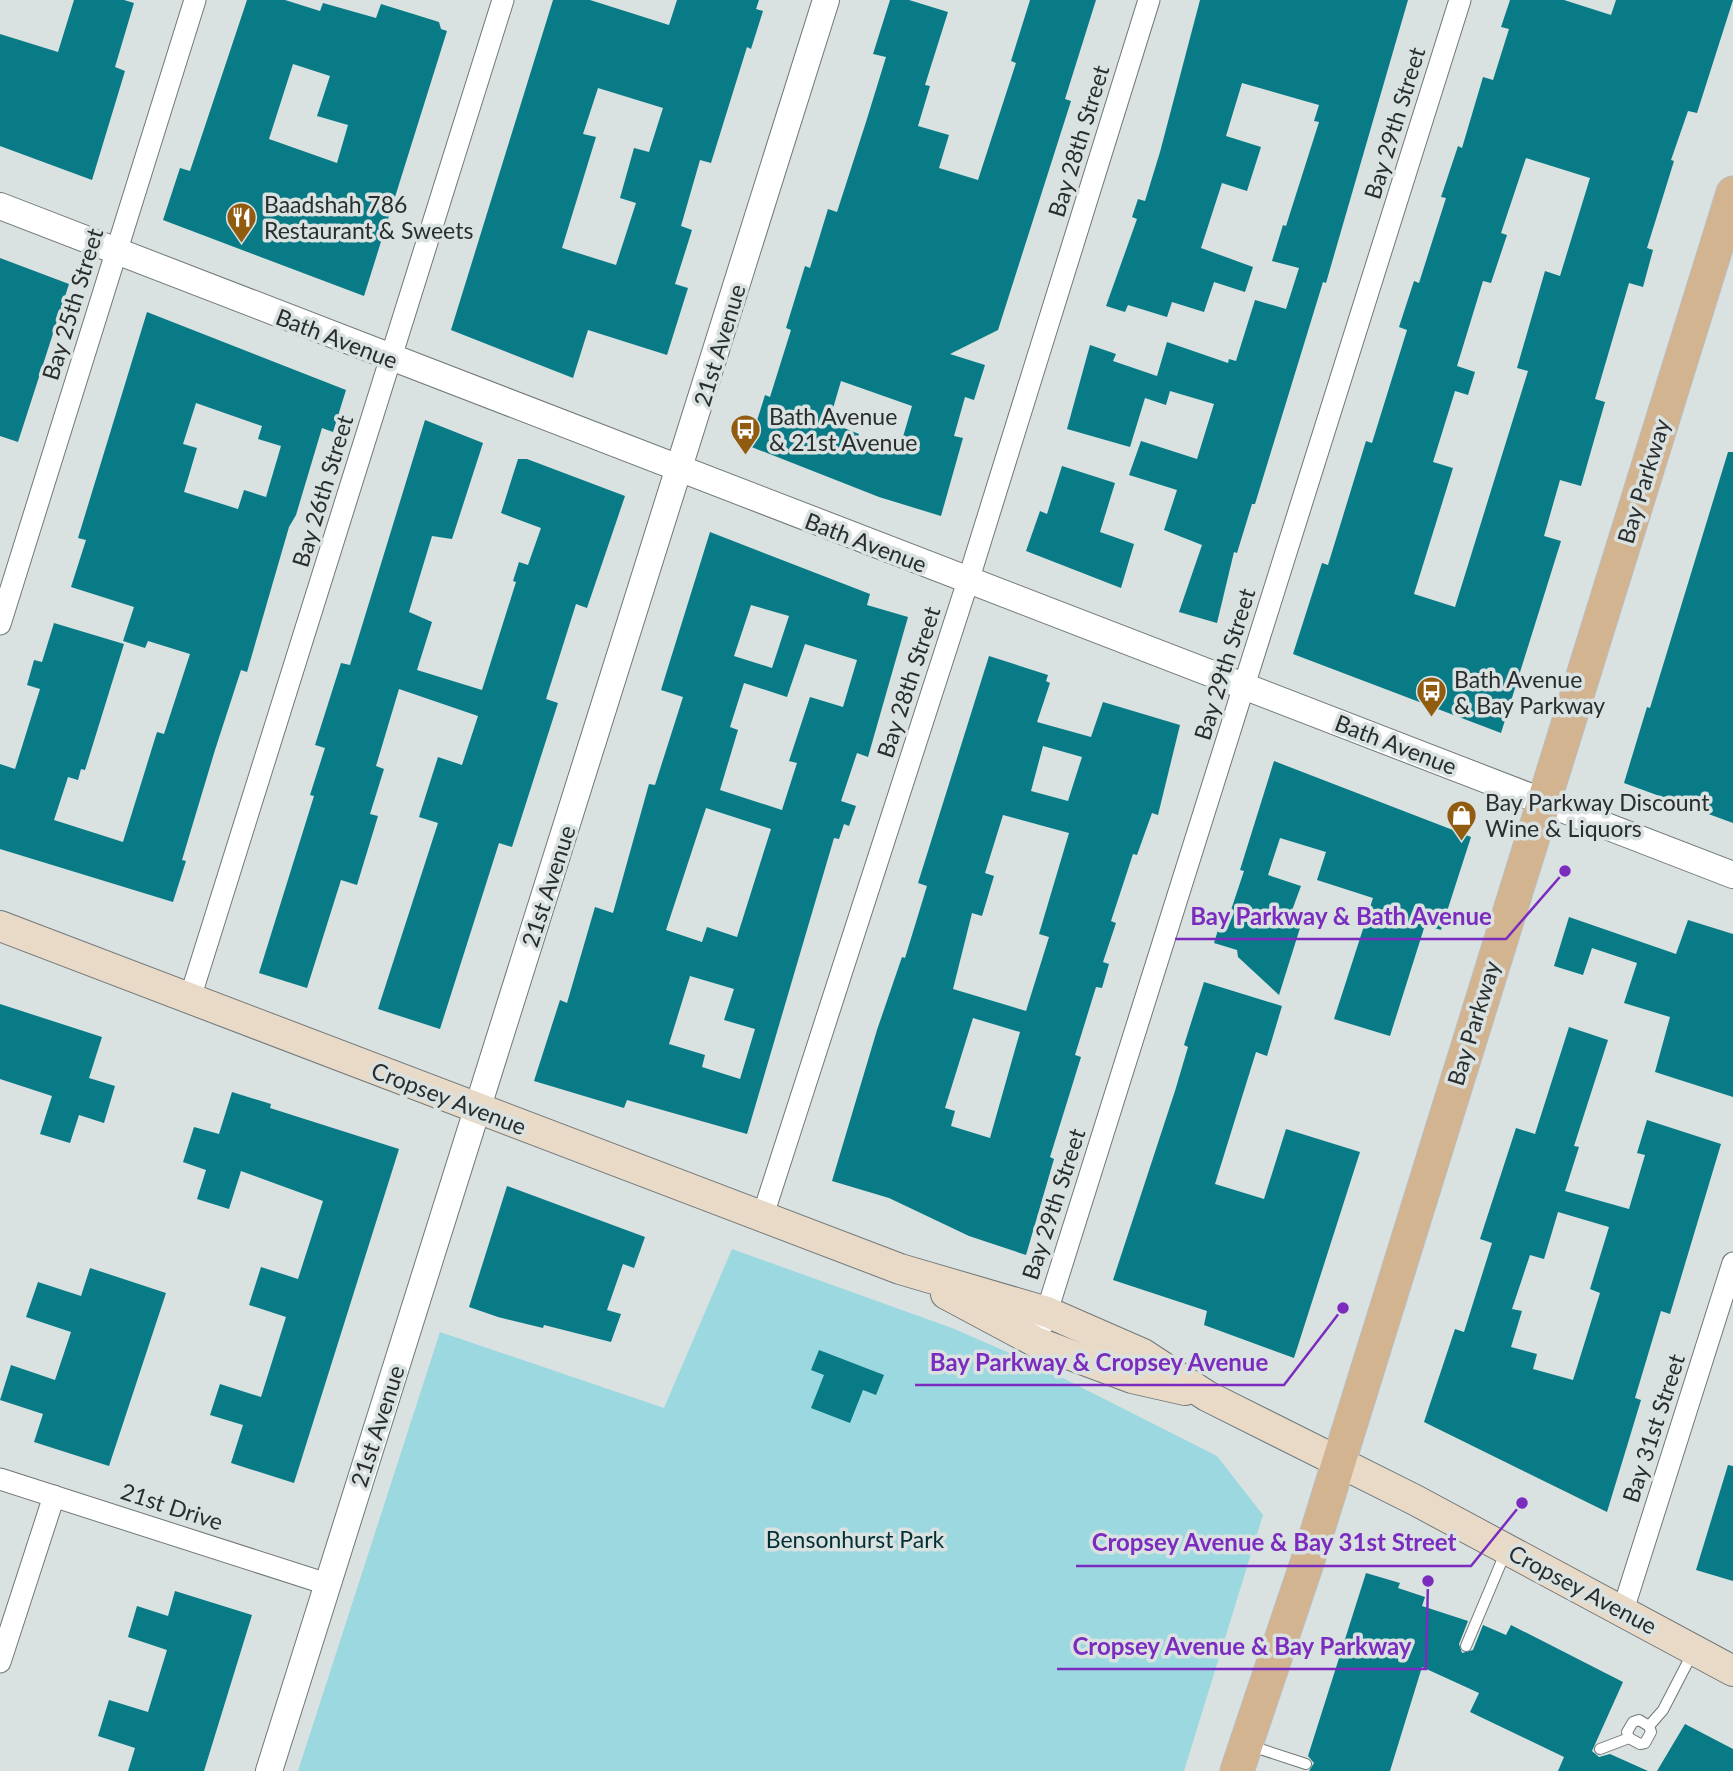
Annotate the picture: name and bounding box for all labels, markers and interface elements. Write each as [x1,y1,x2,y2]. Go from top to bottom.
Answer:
street label: Bay 29th Street [1358,43,1431,202]
street label: Bay 28th Street [1042,61,1115,220]
place label: Baadshah 786 Restaurant & Sweets [264,190,473,244]
restaurant icon: Baadshah 786 Restaurant & Sweets [224,200,258,244]
street label: Bay 25th Street [36,224,109,383]
street label: 21st Avenue [687,281,751,409]
street label: Bath Avenue [272,302,402,374]
place label: Bath Avenue & 21st Avenue [769,402,917,456]
street label: Bay 26th Street [286,411,359,570]
bus stop icon: Bath Avenue & 21st Avenue [729,412,763,456]
street label: Bay Parkway [1611,415,1675,547]
street label: Bath Avenue [801,506,931,578]
street label: Bay 29th Street [1188,584,1261,743]
street label: Bay 28th Street [870,602,946,761]
place label: Bath Avenue & Bay Parkway [1454,665,1605,719]
bus stop icon: Bath Avenue & Bay Parkway [1414,675,1448,719]
street label: Bath Avenue [1331,708,1461,780]
place label: Bay Parkway Discount Wine & Liquors [1485,788,1710,842]
shop icon: Bay Parkway Discount Wine & Liquors [1445,798,1479,842]
street label: 21st Avenue [515,822,581,950]
callout: Bay Parkway & Bath Avenue [1175,894,1506,939]
text: Bay Parkway & Bath Avenue [1190,901,1492,930]
street label: Bay Parkway [1441,957,1505,1089]
street label: Cropsey Avenue [368,1056,530,1140]
street label: Bay 29th Street [1015,1124,1091,1283]
callout: Bay Parkway & Cropsey Avenue [915,1340,1284,1385]
text: Bay Parkway & Cropsey Avenue [930,1347,1268,1376]
street label: Bay 31st Street [1616,1350,1690,1506]
street label: 21st Avenue [344,1362,410,1490]
street label: 21st Drive [117,1476,227,1536]
callout: Cropsey Avenue & Bay 31st Street [1076,1521,1471,1566]
park label: Bensonhurst Park [766,1525,945,1553]
text: Cropsey Avenue & Bay 31st Street [1092,1527,1456,1556]
street label: Cropsey Avenue [1504,1538,1662,1640]
callout: Cropsey Avenue & Bay Parkway [1057,1624,1426,1669]
text: Cropsey Avenue & Bay Parkway [1072,1631,1412,1660]

